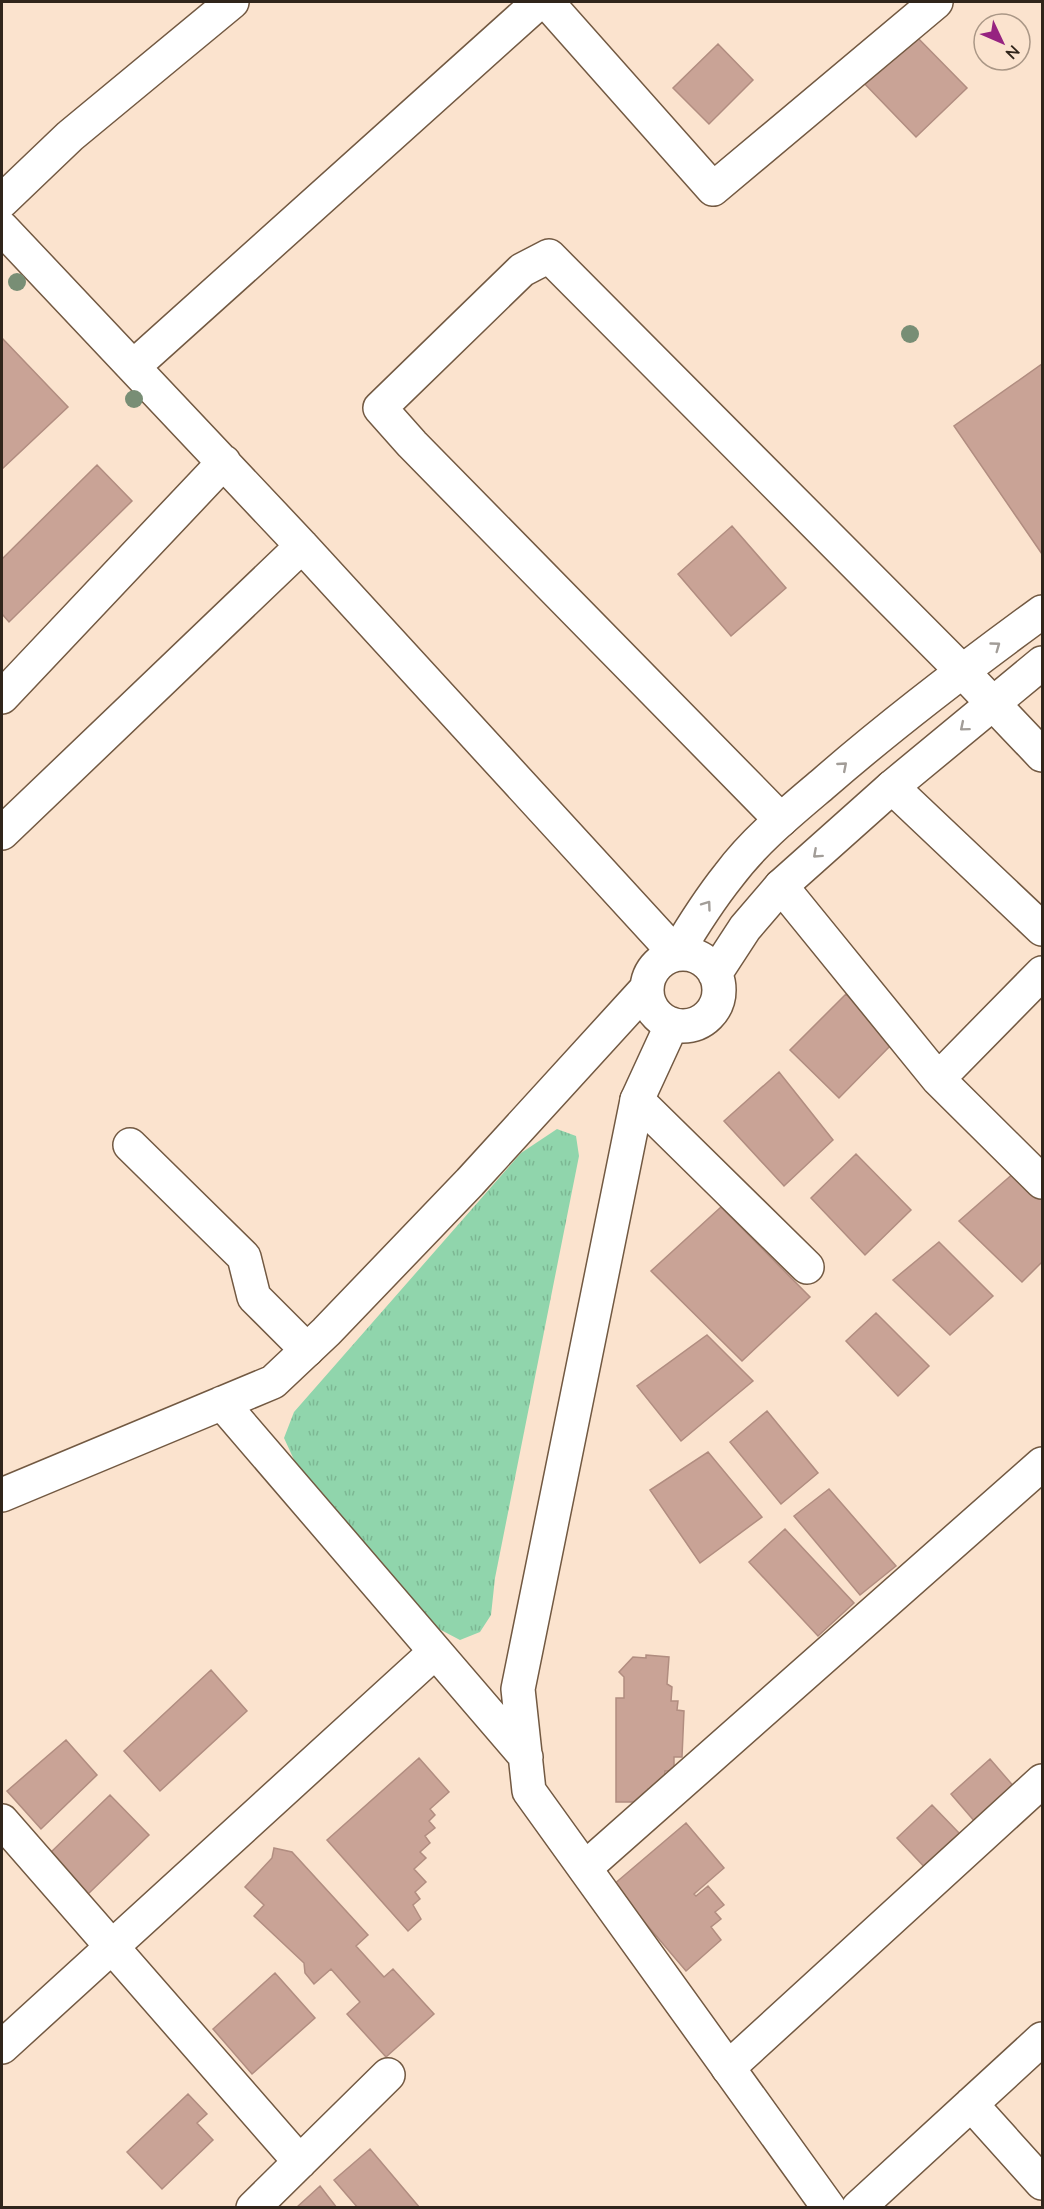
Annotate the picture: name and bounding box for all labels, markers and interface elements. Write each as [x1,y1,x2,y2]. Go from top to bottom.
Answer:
north arrow [972,12,1032,72]
text: N [1000,40,1024,64]
one-way arrow [990,642,1001,653]
one-way arrow [960,719,971,730]
one-way arrow [836,762,847,773]
one-way arrow [813,847,824,858]
one-way arrow [700,900,711,911]

